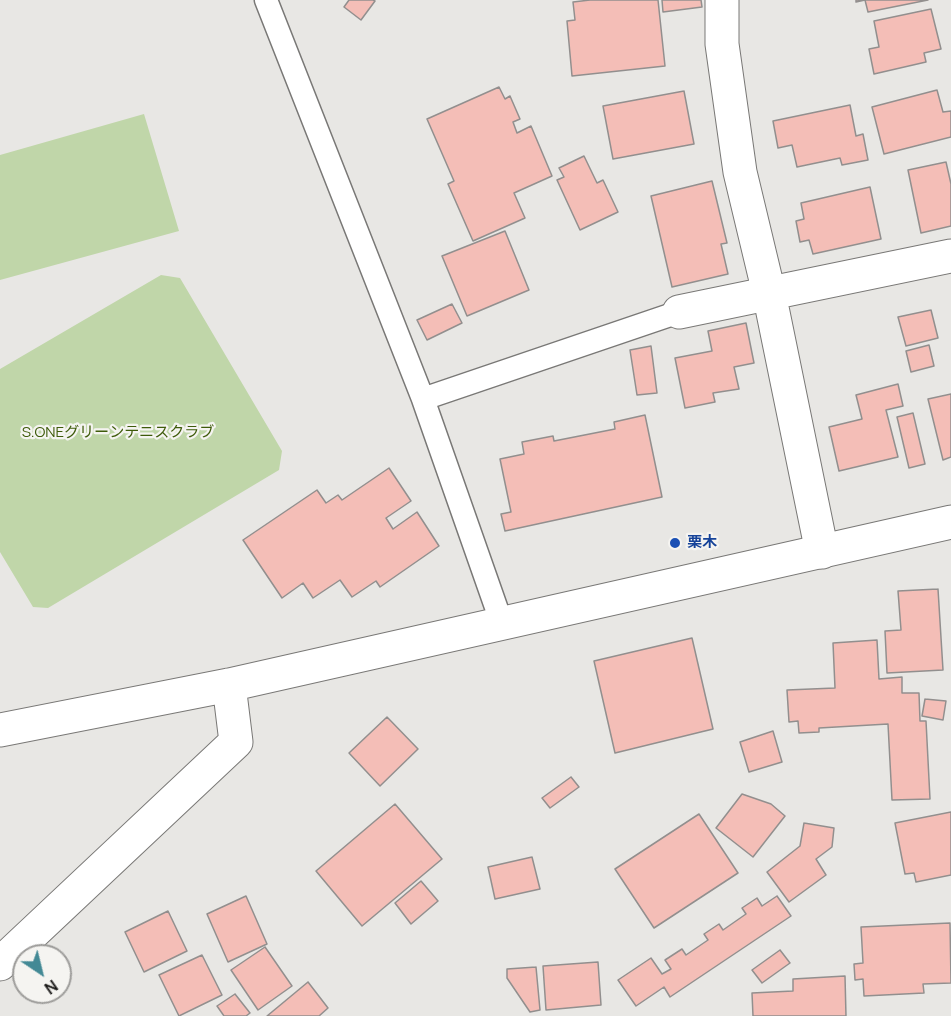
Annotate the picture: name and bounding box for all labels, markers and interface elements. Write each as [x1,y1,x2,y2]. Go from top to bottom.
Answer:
park label: S.ONEグリーンテニスクラブ [22,424,214,442]
place label: 栗木 [687,534,717,552]
marker: 栗木 [668,536,682,550]
north arrow [12,944,72,1004]
text: N [40,975,62,999]

